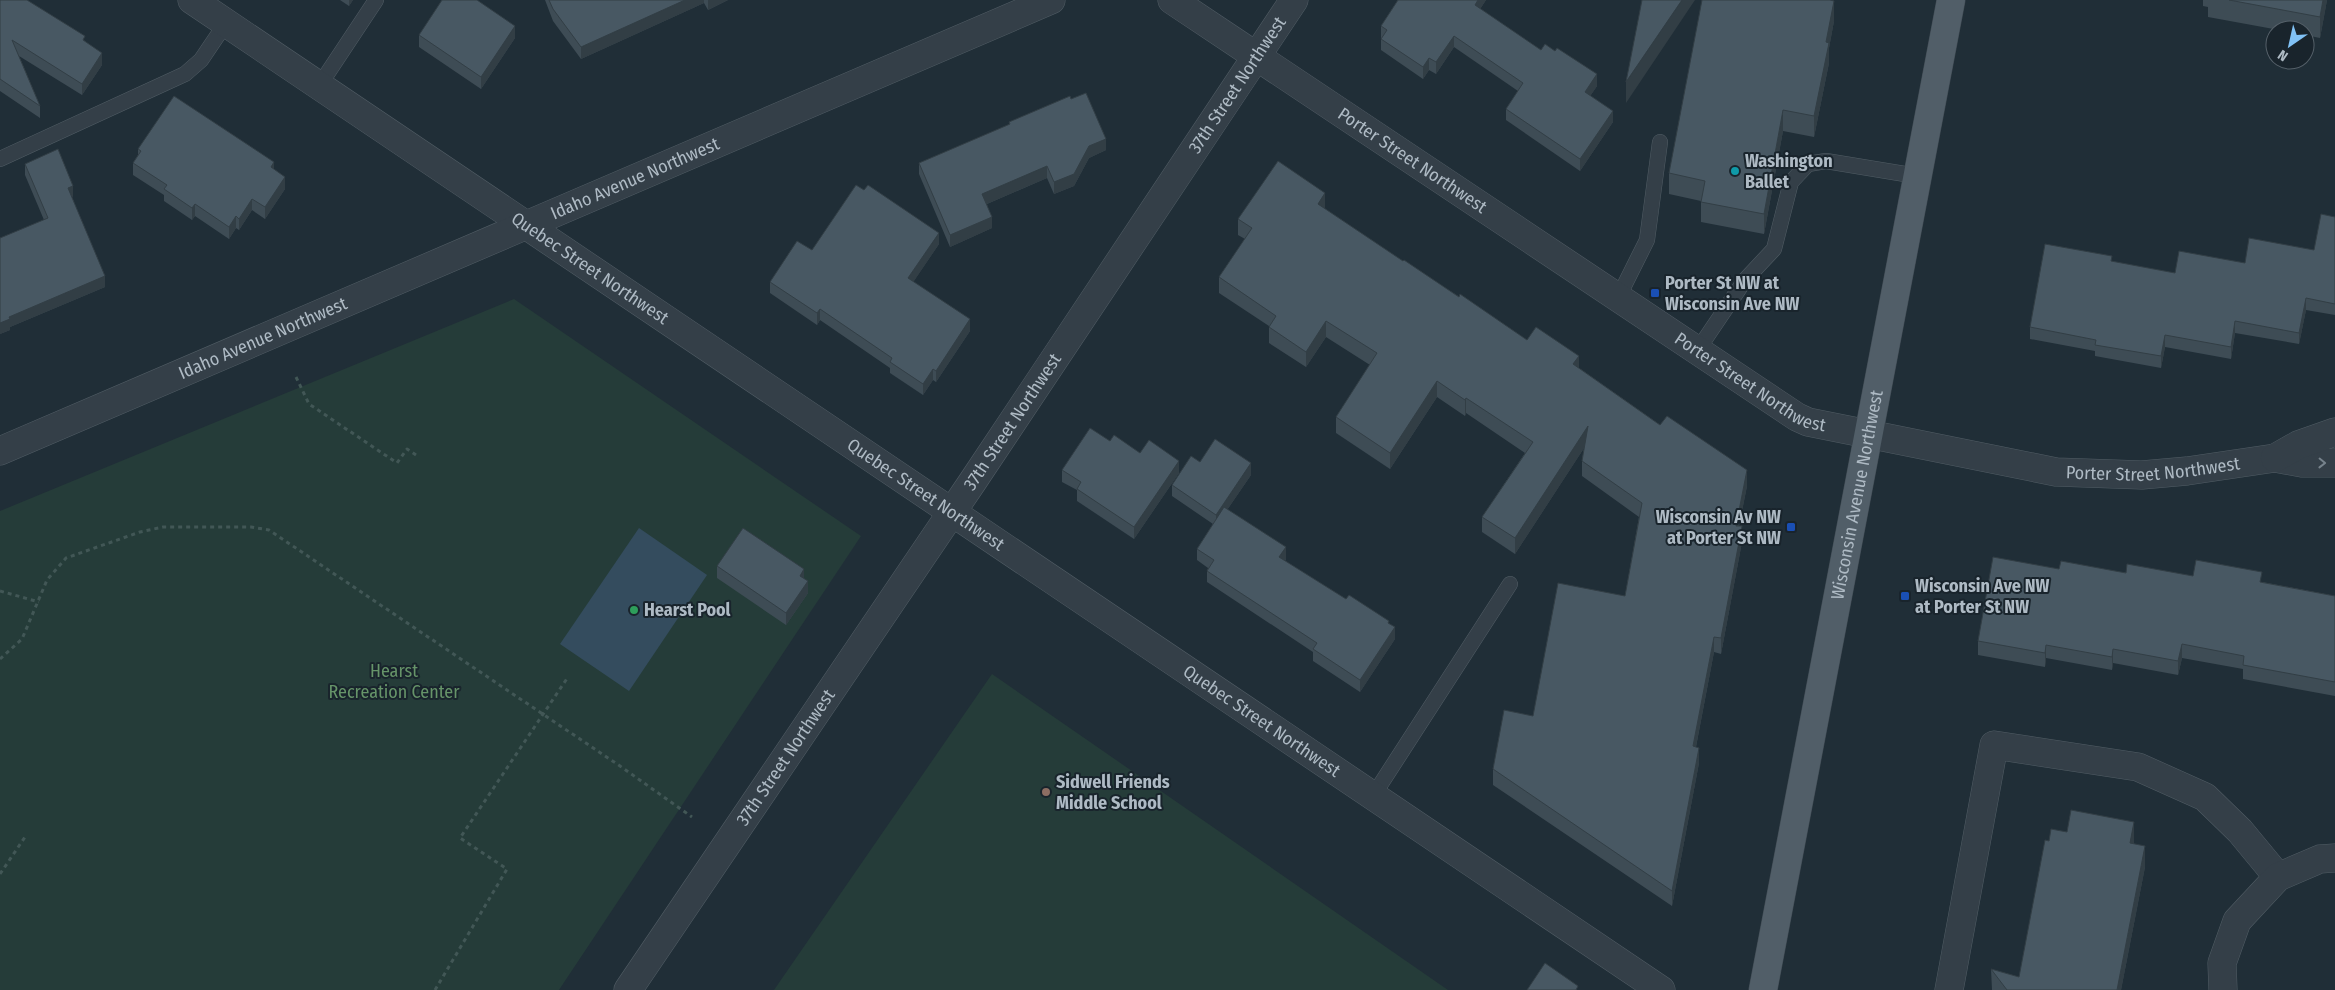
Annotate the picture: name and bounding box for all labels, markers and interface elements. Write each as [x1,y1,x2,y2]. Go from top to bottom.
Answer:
street label: 37th Street Northwest [1184,12,1291,158]
north arrow [2265,20,2315,70]
text: N [2275,46,2291,65]
street label: Porter Street Northwest [1334,103,1491,218]
street label: Idaho Avenue Northwest [547,133,723,224]
place label: Washington Ballet [1745,150,1833,193]
marker: Washington Ballet [1729,165,1741,177]
street label: Quebec Street Northwest [507,207,673,329]
place label: Porter St NW at Wisconsin Ave NW [1665,272,1799,315]
marker: Porter St NW at Wisconsin Ave NW [1649,287,1661,299]
street label: Idaho Avenue Northwest [175,292,351,384]
street label: Porter Street Northwest [1671,328,1828,436]
street label: 37th Street Northwest [959,349,1066,495]
street label: Wisconsin Avenue Northwest [1826,388,1888,601]
street label: Quebec Street Northwest [843,434,1009,555]
street label: Porter Street Northwest [2065,452,2241,486]
one-way arrow [2318,458,2326,468]
place label: Wisconsin Av NW at Porter St NW [1656,506,1781,549]
marker: Wisconsin Av NW at Porter St NW [1785,521,1797,533]
place label: Wisconsin Ave NW at Porter St NW [1915,575,2049,618]
marker: Wisconsin Ave NW at Porter St NW [1899,590,1911,602]
place label: Hearst Pool [644,599,731,621]
marker: Hearst Pool [628,604,640,616]
park label: Hearst Recreation Center [328,660,460,703]
street label: Quebec Street Northwest [1179,660,1345,782]
street label: 37th Street Northwest [732,685,840,830]
place label: Sidwell Friends Middle School [1056,771,1170,814]
marker: Sidwell Friends Middle School [1040,786,1052,798]

